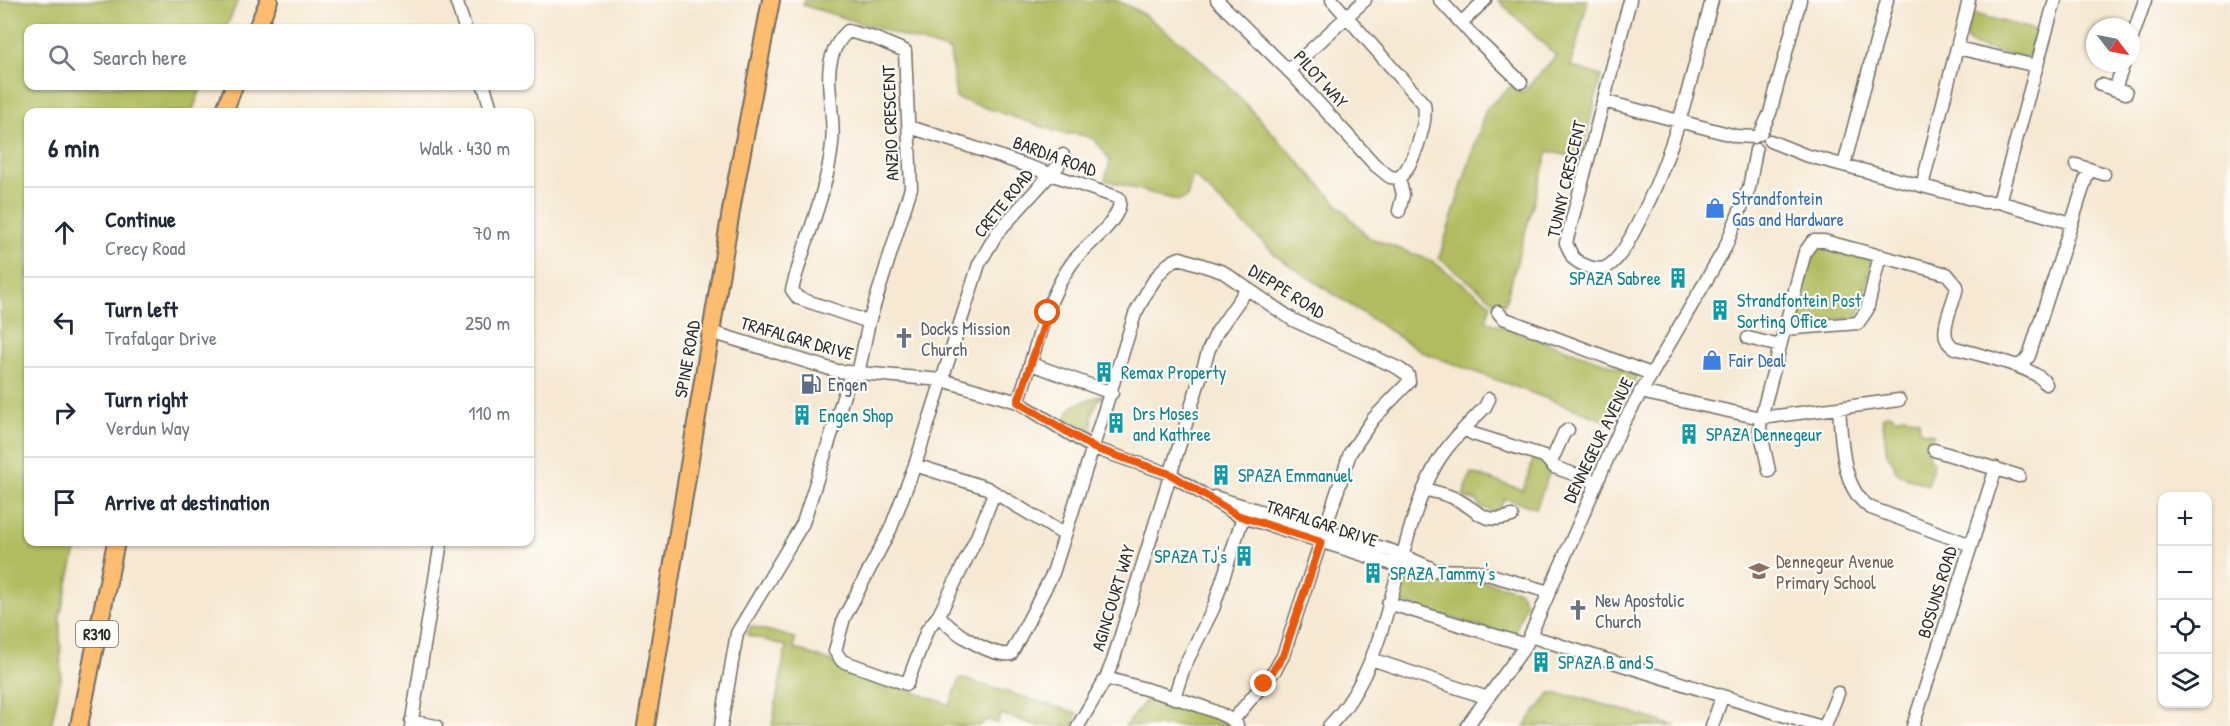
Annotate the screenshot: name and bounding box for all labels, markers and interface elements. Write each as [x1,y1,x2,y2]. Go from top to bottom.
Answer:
north arrow [2086,18,2140,72]
search box [24,24,534,90]
icon: search [45,41,78,74]
text: Search here [93,42,187,72]
street label: PILOT WAY [1288,45,1354,113]
street label: ANZIO CRESCENT [875,64,905,181]
street label: TUNNY CRESCENT [1540,117,1592,240]
street label: BARDIA ROAD [1010,129,1101,183]
text: 6 min [48,130,100,165]
text: Walk · 430 m [419,134,510,161]
street label: CRETE ROAD [967,163,1039,243]
place label: Strandfontein Gas and Hardware [1732,186,1844,232]
shop icon: Strandfontein Gas and Hardware [1703,196,1727,220]
text: Continue [105,204,176,234]
icon: ahead [48,216,81,249]
text: 70 m [473,219,510,246]
text: Crecy Road [105,234,185,261]
street label: DIEPPE ROAD [1244,258,1330,325]
place label: SPAZA Sabree [1569,266,1661,291]
building icon: SPAZA Sabree [1666,266,1690,290]
place label: Strandfontein Post Sorting Office [1737,288,1862,334]
text: Turn left [105,294,178,324]
building icon: Strandfontein Post Sorting Office [1708,298,1732,322]
route start [1034,299,1060,325]
icon: left [48,306,81,339]
text: 250 m [465,309,510,336]
street label: TRAFALGAR DRIVE [738,310,856,366]
place label: Docks Mission Church [921,316,1010,362]
street label: SPINE ROAD [668,318,706,400]
text: Trafalgar Drive [105,324,217,351]
church icon: Docks Mission Church [892,326,916,350]
shop icon: Fair Deal [1700,348,1724,372]
place label: Fair Deal [1728,348,1786,373]
building icon: Remax Property [1092,360,1116,384]
place label: Remax Property [1121,360,1227,385]
fuel station icon: Engen [799,372,823,396]
place label: Engen [828,372,867,397]
street label: DENNEGEUR AVENUE [1557,373,1639,507]
text: Turn right [105,384,188,414]
icon: right [48,396,81,429]
text: 110 m [468,399,510,426]
place label: Drs Moses and Kathree [1133,401,1211,447]
building icon: Engen Shop [790,403,814,427]
place label: Engen Shop [819,403,894,428]
building icon: Drs Moses and Kathree [1104,411,1128,435]
text: Verdun Way [105,414,190,441]
building icon: SPAZA Dennegeur [1677,422,1701,446]
place label: SPAZA Dennegeur [1706,422,1822,447]
building icon: SPAZA Emmanuel [1209,463,1233,487]
place label: SPAZA Emmanuel [1238,463,1353,488]
icon: arrive [48,486,81,519]
text: Arrive at destination [105,487,270,517]
map controls [2158,492,2212,708]
button: + [2158,492,2212,546]
street label: TRAFALGAR DRIVE [1263,493,1381,553]
street label: AGINCOURT WAY [1085,542,1141,654]
street label: BOSUNS ROAD [1911,543,1963,641]
place label: SPAZA TJ's [1154,544,1227,569]
building icon: SPAZA TJ's [1232,544,1256,568]
button: − [2158,546,2212,600]
place label: Dennegeur Avenue Primary School [1776,549,1894,595]
school or university icon: Dennegeur Avenue Primary School [1747,559,1771,583]
building icon: SPAZA Tammy's [1361,561,1385,585]
place label: SPAZA Tammy's [1390,561,1495,586]
place label: New Apostolic Church [1595,588,1684,634]
church icon: New Apostolic Church [1566,598,1590,622]
button: locate [2158,600,2212,654]
road number: R310 [76,621,118,647]
building icon: SPAZA B and S [1529,650,1553,674]
place label: SPAZA B and S [1558,650,1654,675]
button: layers [2158,654,2212,708]
route end [1250,670,1276,696]

